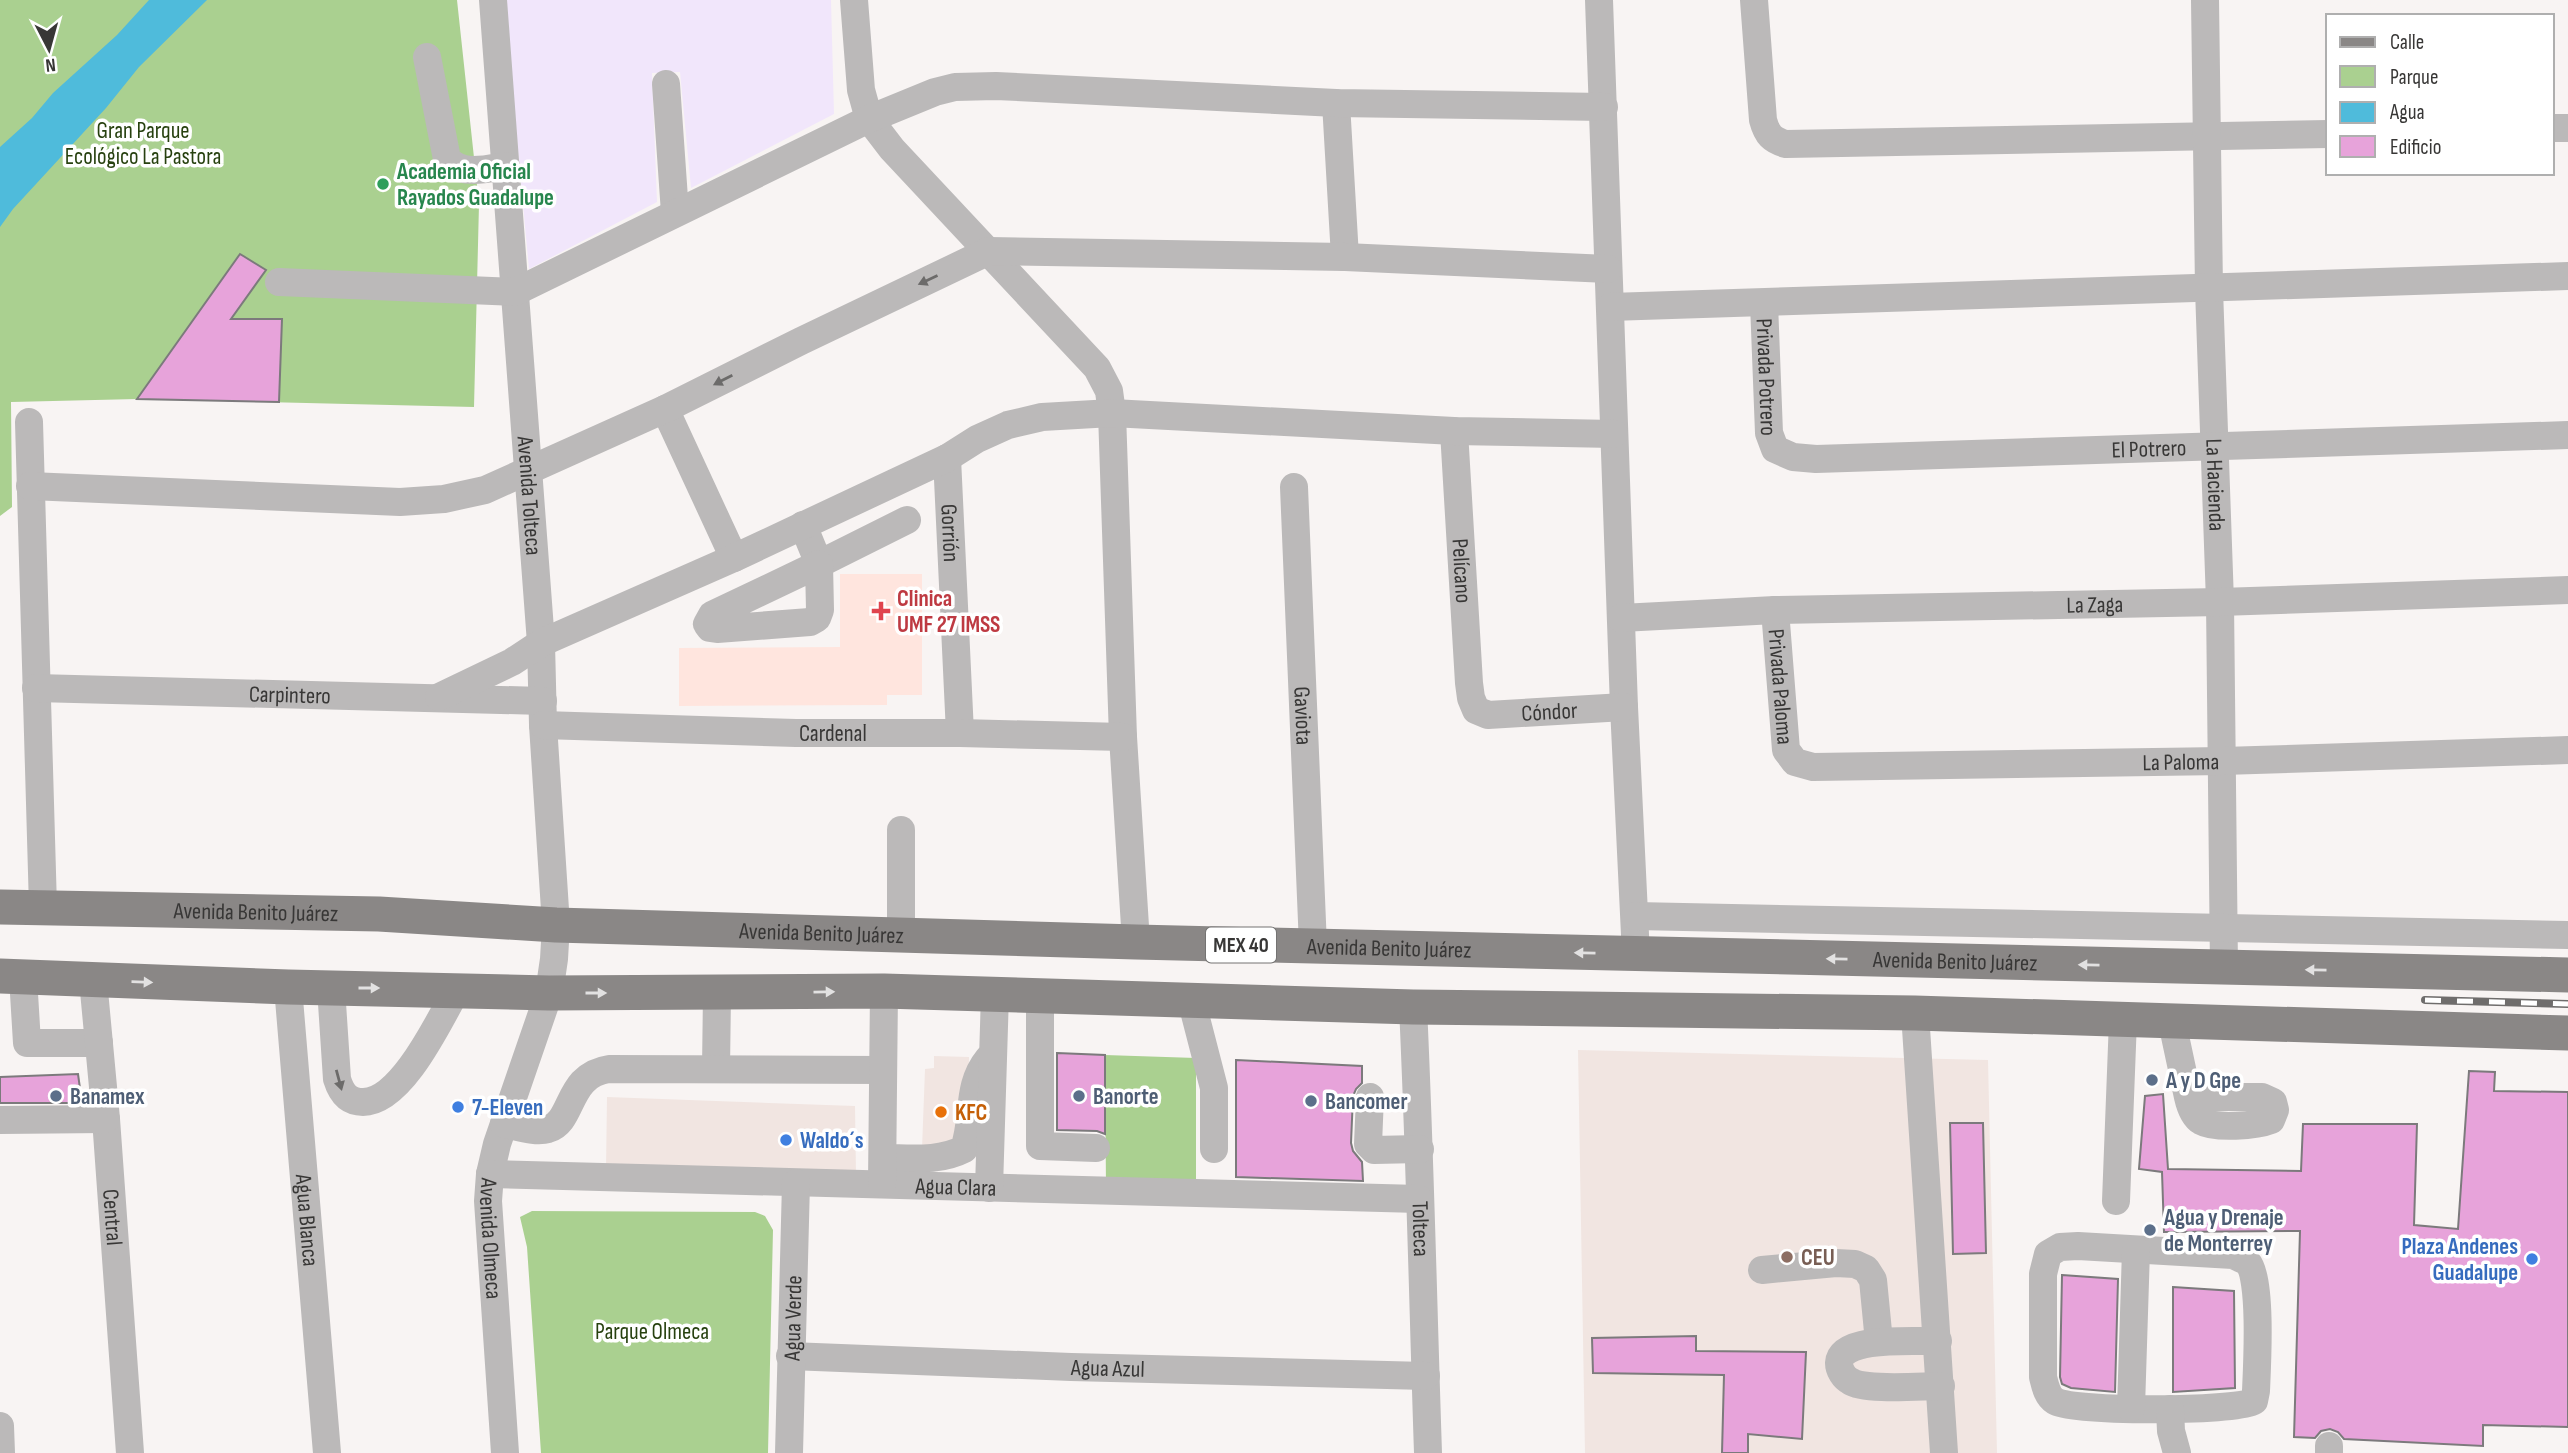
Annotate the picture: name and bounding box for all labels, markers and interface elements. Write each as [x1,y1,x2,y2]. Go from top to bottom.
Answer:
north arrow [14,14,84,84]
legend [2326,14,2554,175]
text: Calle [2390,30,2424,55]
text: N [44,52,57,76]
text: Parque [2390,65,2438,90]
text: Agua [2389,100,2425,125]
park label: Gran Parque Ecológico La Pastora [65,117,221,171]
text: Edificio [2390,135,2441,160]
place label: Academia Oficial Rayados Guadalupe [396,158,554,212]
marker: Academia Oficial Rayados Guadalupe [375,176,391,192]
one-way arrow [918,275,938,286]
street label: Privada Potrero [1750,318,1782,436]
one-way arrow [713,374,733,385]
street label: Avenida Tolteca [511,434,547,556]
street label: El Potrero [2111,434,2187,465]
street label: La Hacienda [2199,438,2231,532]
street label: Gorrión [934,503,965,563]
street label: Pelícano [1445,538,1477,604]
place label: Clinica UMF 27 IMSS [897,585,1000,639]
street label: La Zaga [2066,591,2123,620]
marker: Clinica UMF 27 IMSS [871,601,891,621]
street label: Privada Paloma [1762,628,1799,746]
street label: Carpintero [249,680,331,711]
street label: Gaviota [1287,686,1318,746]
street label: Cóndor [1521,697,1579,728]
street label: Cardenal [799,720,867,748]
street label: La Paloma [2142,748,2219,777]
street label: Avenida Benito Juárez [172,897,338,928]
street label: Avenida Benito Juárez [738,917,904,950]
road number: MEX 40 [1206,928,1276,962]
street label: Avenida Benito Juárez [1306,933,1472,965]
street label: Avenida Benito Juárez [1872,946,2038,978]
one-way arrow [1574,948,1596,959]
one-way arrow [1826,954,1848,965]
one-way arrow [2078,960,2100,971]
one-way arrow [2305,965,2327,976]
one-way arrow [131,976,153,987]
one-way arrow [358,983,380,994]
one-way arrow [813,986,835,998]
one-way arrow [586,987,608,999]
place label: A y D Gpe [2165,1067,2241,1095]
one-way arrow [334,1070,344,1091]
marker: A y D Gpe [2144,1072,2160,1088]
place label: Banamex [70,1083,145,1111]
place label: Banorte [1093,1083,1158,1111]
marker: Banamex [48,1088,64,1104]
marker: Banorte [1071,1088,1087,1104]
place label: Bancomer [1325,1088,1408,1116]
marker: Bancomer [1303,1093,1319,1109]
place label: 7-Eleven [472,1094,543,1122]
marker: 7-Eleven [450,1099,466,1115]
place label: KFC [955,1099,987,1127]
marker: KFC [933,1104,949,1120]
place label: Waldo´s [800,1127,864,1155]
marker: Waldo´s [778,1132,794,1148]
street label: Agua Blanca [289,1172,324,1268]
street label: Agua Clara [914,1172,997,1203]
street label: Avenida Olmeca [473,1176,508,1300]
street label: Central [96,1188,128,1246]
street label: Tolteca [1405,1201,1435,1257]
place label: Agua y Drenaje de Monterrey [2163,1204,2284,1258]
marker: Agua y Drenaje de Monterrey [2142,1222,2158,1238]
place label: Plaza Andenes Guadalupe [2401,1233,2518,1287]
place label: CEU [1801,1244,1835,1272]
marker: CEU [1779,1249,1795,1265]
marker: Plaza Andenes Guadalupe [2524,1251,2540,1267]
street label: Agua Verde [778,1275,809,1362]
park label: Parque Olmeca [595,1318,709,1346]
street label: Agua Azul [1070,1354,1145,1384]

